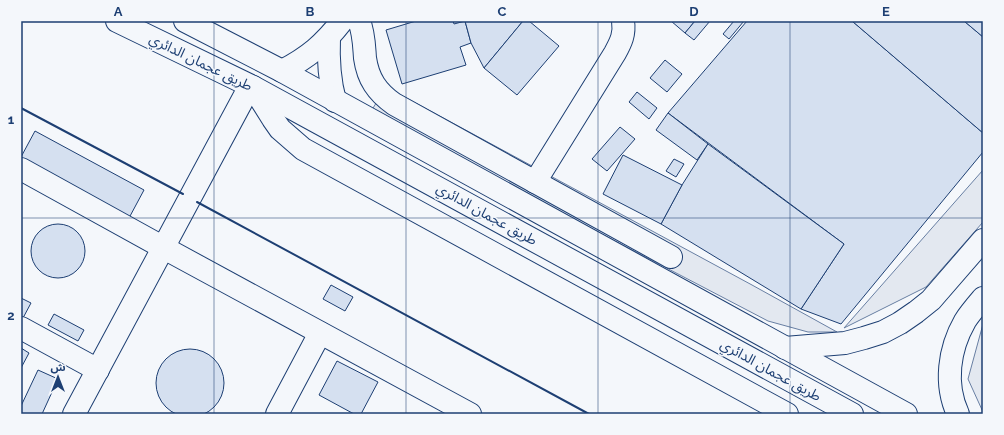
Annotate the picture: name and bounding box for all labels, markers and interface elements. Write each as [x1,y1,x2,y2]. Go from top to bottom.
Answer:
text: A [114,4,123,19]
text: B [306,4,315,19]
text: C [498,4,507,19]
text: D [689,4,699,19]
text: E [882,4,890,19]
street label: طريق عجمان الدائري [145,30,255,97]
text: 1 [8,112,15,127]
street label: طريق عجمان الدائري [432,180,540,251]
text: 2 [7,308,15,323]
street label: طريق عجمان الدائري [716,336,824,407]
north arrow [38,357,78,397]
text: ش [50,361,66,374]

